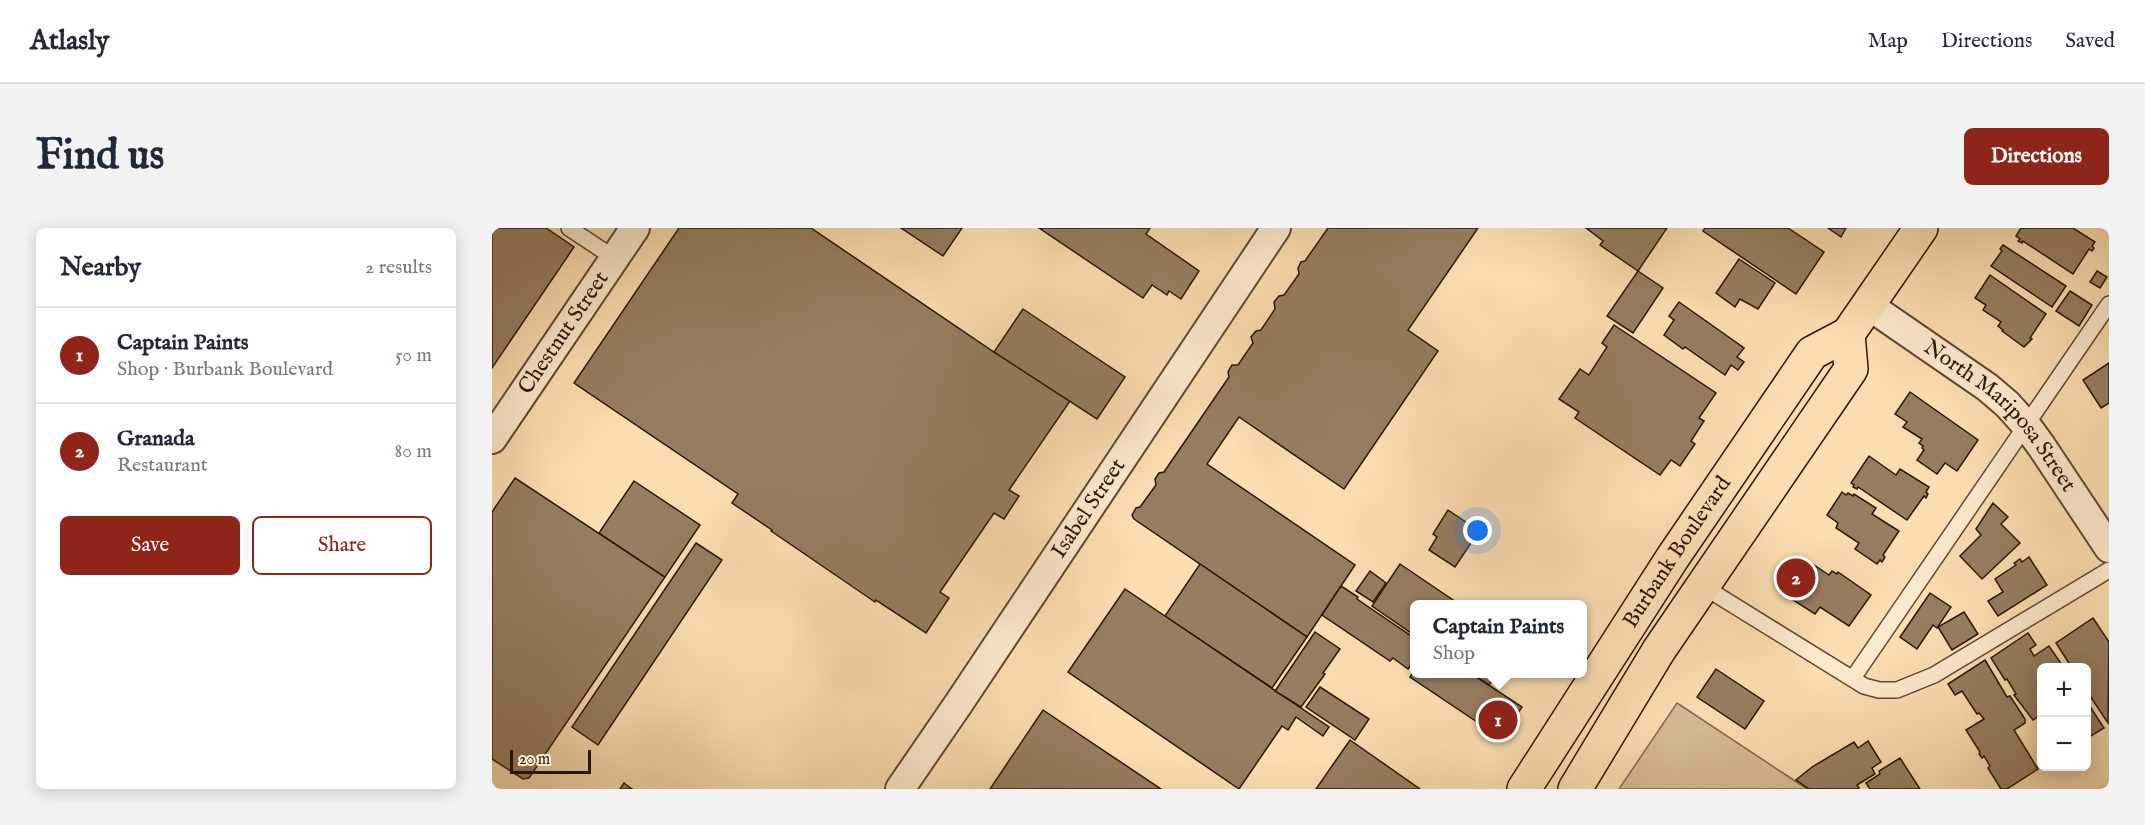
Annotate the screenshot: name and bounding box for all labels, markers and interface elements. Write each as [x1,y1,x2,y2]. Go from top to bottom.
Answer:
text: Atlasly [30,24,109,59]
text: Map [1868,28,1908,55]
text: Directions [1941,28,2032,55]
text: Saved [2065,28,2115,55]
button: Directions [1964,128,2109,185]
text: Find us [36,130,164,183]
text: Nearby [60,251,141,284]
text: 2 results [365,255,432,280]
street label: Chestnut Street [512,266,616,400]
text: Captain Paints [117,329,249,357]
street label: North Mariposa Street [1918,333,2082,498]
text: 1 [76,343,83,368]
text: 50 m [395,343,432,368]
text: Shop · Burbank Boulevard [117,357,333,382]
text: Granada [117,425,195,453]
text: 2 [75,439,84,464]
text: 80 m [395,439,432,464]
text: Restaurant [117,453,208,478]
street label: Isabel Street [1045,453,1132,564]
street label: Burbank Boulevard [1617,471,1738,634]
button: Save [60,516,240,575]
button: Share [252,516,432,575]
your location [1463,516,1492,545]
pin: 2 [1776,556,1816,600]
popup [1410,600,1587,678]
text: Captain Paints [1433,613,1564,641]
text: Shop [1433,641,1475,666]
map controls [2037,663,2091,771]
button: + [2037,663,2091,717]
pin: 1 [1478,698,1518,742]
button: − [2037,717,2091,771]
scale bar [510,747,591,774]
text: 20 m [519,750,550,770]

